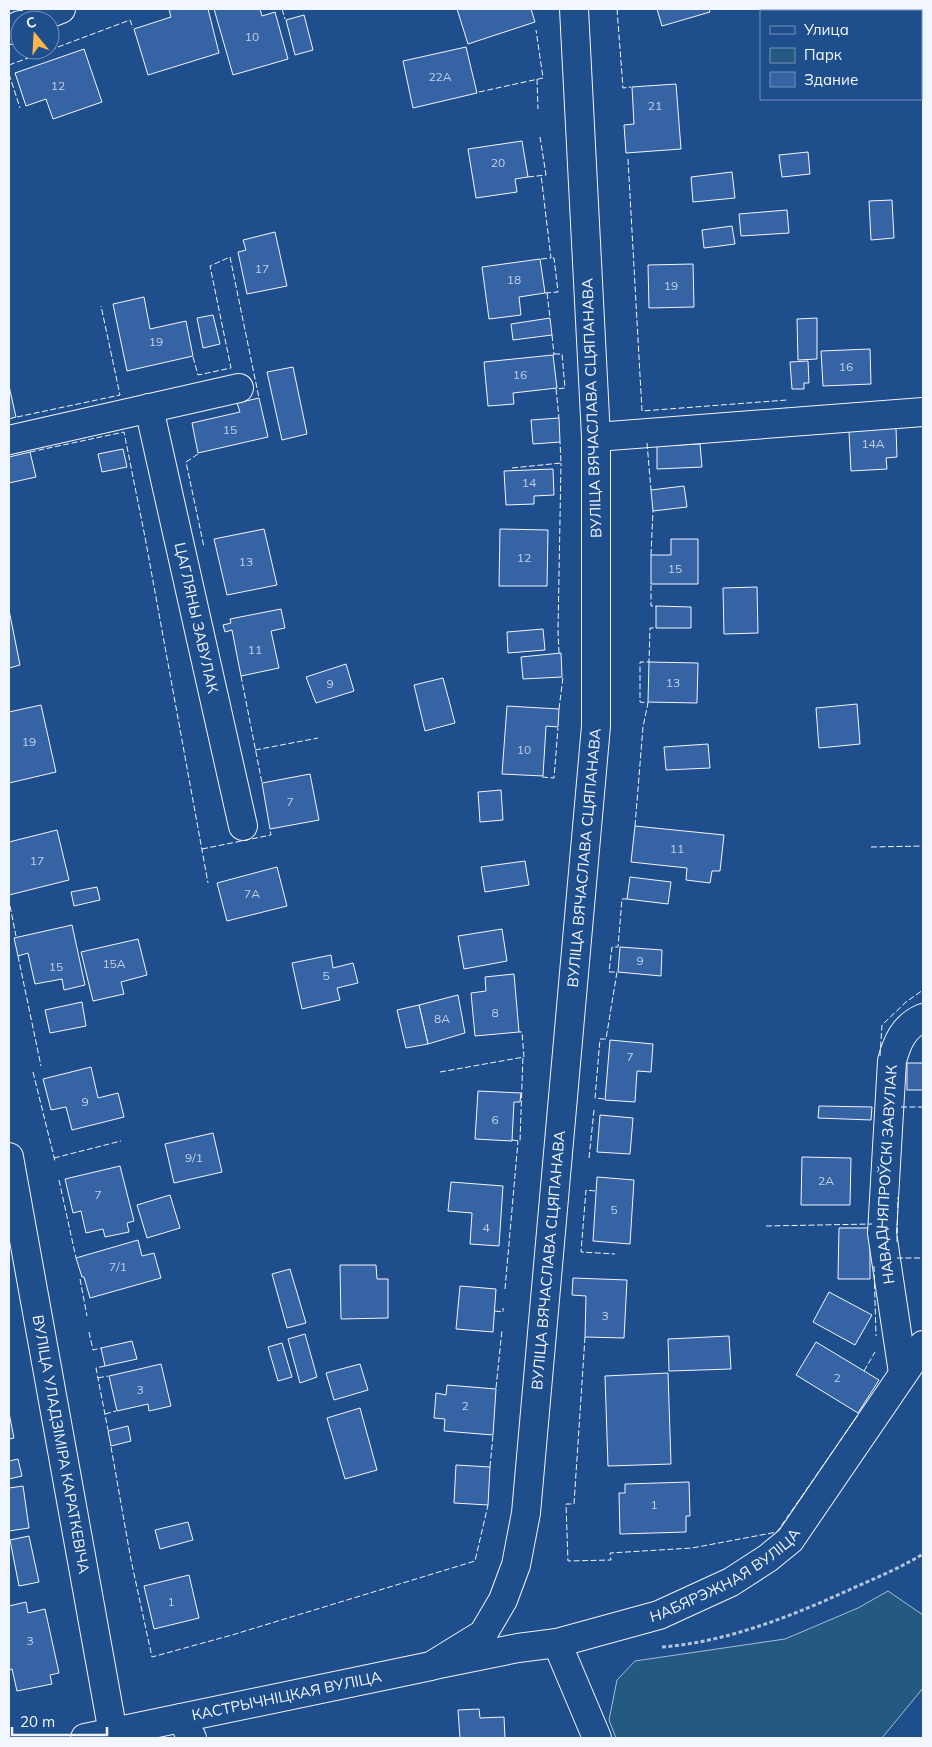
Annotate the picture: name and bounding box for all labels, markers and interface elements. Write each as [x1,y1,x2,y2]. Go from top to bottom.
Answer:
north arrow [10,10,60,60]
legend [760,10,922,100]
text: С [24,13,38,33]
text: Улица [803,20,849,39]
house number: 10 [245,29,259,44]
text: Парк [804,45,843,64]
house number: 22А [428,69,452,84]
text: Здание [804,70,858,89]
house number: 12 [51,78,65,93]
house number: 21 [648,98,662,113]
house number: 20 [491,155,505,170]
house number: 17 [255,261,269,276]
house number: 18 [507,272,521,287]
street label: ВУЛІЦА ВЯЧАСЛАВА СЦЯПАНАВА [577,278,606,538]
house number: 19 [664,278,678,293]
house number: 19 [149,334,163,349]
house number: 16 [839,359,853,374]
house number: 16 [513,367,527,382]
house number: 15 [223,422,237,437]
house number: 14А [861,436,885,451]
house number: 14 [522,475,536,490]
street label: ЦАГЛЯНЫ ЗАВУЛАК [170,540,223,695]
house number: 12 [517,550,531,565]
house number: 13 [239,554,253,569]
house number: 15 [668,561,682,576]
house number: 11 [248,642,262,657]
house number: 13 [666,675,680,690]
house number: 9 [326,676,334,691]
street label: ВУЛІЦА ВЯЧАСЛАВА СЦЯПАНАВА [563,727,605,988]
house number: 19 [22,734,36,749]
house number: 10 [517,742,531,757]
house number: 7 [286,794,294,809]
house number: 11 [670,841,684,856]
house number: 17 [30,853,44,868]
house number: 7А [244,886,260,901]
house number: 9 [636,953,644,968]
house number: 15А [102,956,126,971]
house number: 15 [49,959,63,974]
house number: 5 [322,968,330,983]
house number: 8 [491,1005,499,1020]
house number: 8А [434,1011,450,1026]
house number: 7 [626,1049,634,1064]
street label: НАВАДНЯПРОЎСКІ ЗАВУЛАК [872,1064,901,1286]
house number: 9 [81,1094,89,1109]
house number: 6 [491,1112,499,1127]
street label: ВУЛІЦА ВЯЧАСЛАВА СЦЯПАНАВА [527,1130,569,1391]
house number: 9/1 [185,1150,203,1165]
house number: 2А [818,1173,834,1188]
house number: 7 [94,1187,102,1202]
house number: 5 [610,1202,618,1217]
house number: 4 [482,1220,490,1235]
house number: 7/1 [109,1259,127,1274]
house number: 3 [601,1308,609,1323]
street label: ВУЛІЦА УЛАДЗІМІРА КАРАТКЕВІЧА [29,1313,94,1575]
house number: 2 [833,1370,841,1385]
house number: 3 [136,1382,144,1397]
house number: 2 [461,1398,469,1413]
house number: 1 [650,1497,658,1512]
street label: НАБЯРЭЖНАЯ ВУЛІЦА [647,1525,804,1626]
house number: 1 [167,1594,175,1609]
house number: 3 [26,1633,34,1648]
street label: КАСТРЫЧНІЦКАЯ ВУЛІЦА [190,1667,383,1725]
scale bar [12,1704,108,1736]
text: 20 m [20,1712,55,1731]

